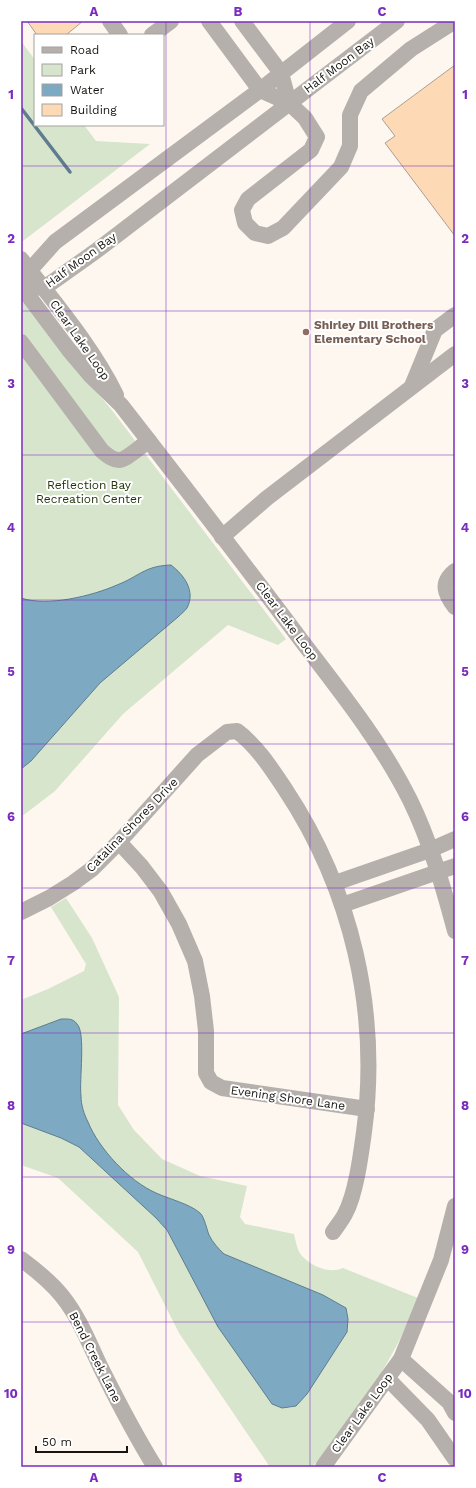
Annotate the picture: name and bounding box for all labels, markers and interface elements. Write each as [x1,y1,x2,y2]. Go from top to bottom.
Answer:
text: A [90,4,99,19]
text: B [234,4,243,19]
text: C [378,4,387,19]
legend [34,34,164,126]
street label: Half Moon Bay [301,34,377,96]
text: Road [70,43,99,57]
text: Park [70,63,96,77]
text: Water [70,83,105,97]
text: 1 [8,87,14,102]
text: 1 [462,87,468,102]
text: Building [70,103,117,117]
street label: Half Moon Bay [43,229,120,290]
text: 2 [7,231,15,246]
text: 2 [461,231,469,246]
street label: Clear Lake Loop [47,297,113,383]
place label: Shirley Dill Brothers Elementary School [314,318,434,346]
marker: Shirley Dill Brothers Elementary School [301,327,311,337]
text: 3 [7,376,15,391]
text: 3 [461,376,469,391]
park label: Reflection Bay Recreation Center [36,478,142,506]
text: 4 [7,520,16,535]
text: 4 [461,520,470,535]
street label: Clear Lake Loop [253,579,321,663]
text: 5 [7,664,15,679]
text: 5 [461,664,469,679]
street label: Catalina Shores Drive [83,775,181,875]
text: 6 [7,809,15,824]
text: 6 [461,809,469,824]
text: 7 [7,953,15,968]
text: 7 [461,953,469,968]
street label: Evening Shore Lane [230,1083,346,1113]
text: 8 [7,1098,15,1113]
text: 8 [461,1098,469,1113]
text: 9 [7,1242,15,1257]
text: 9 [461,1242,469,1257]
street label: Bend Creek Lane [66,1309,124,1405]
street label: Clear Lake Loop [328,1371,396,1455]
text: 10 [4,1386,18,1401]
text: 10 [458,1386,472,1401]
scale bar [36,1428,127,1454]
text: 50 m [42,1435,72,1449]
text: A [90,1470,99,1485]
text: B [234,1470,243,1485]
text: C [378,1470,387,1485]

